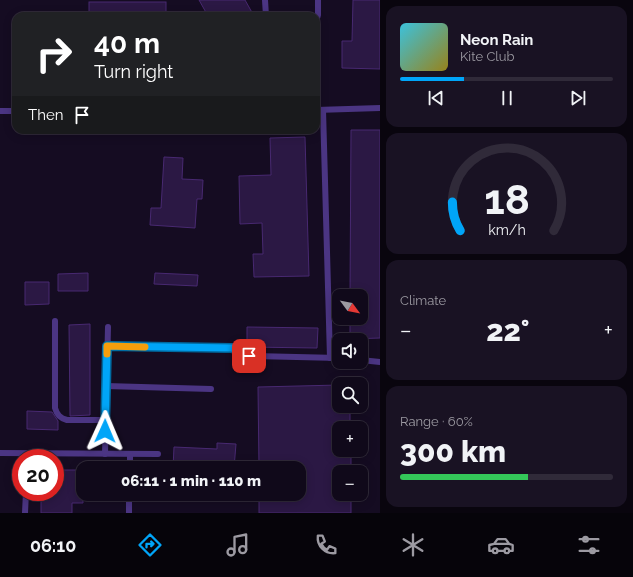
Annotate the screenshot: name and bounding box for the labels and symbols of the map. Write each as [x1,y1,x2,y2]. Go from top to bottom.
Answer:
north arrow [332,289,368,325]
pin [232,339,266,373]
position arrow [84,410,126,452]
speed limit sign: 20 [12,449,64,501]

